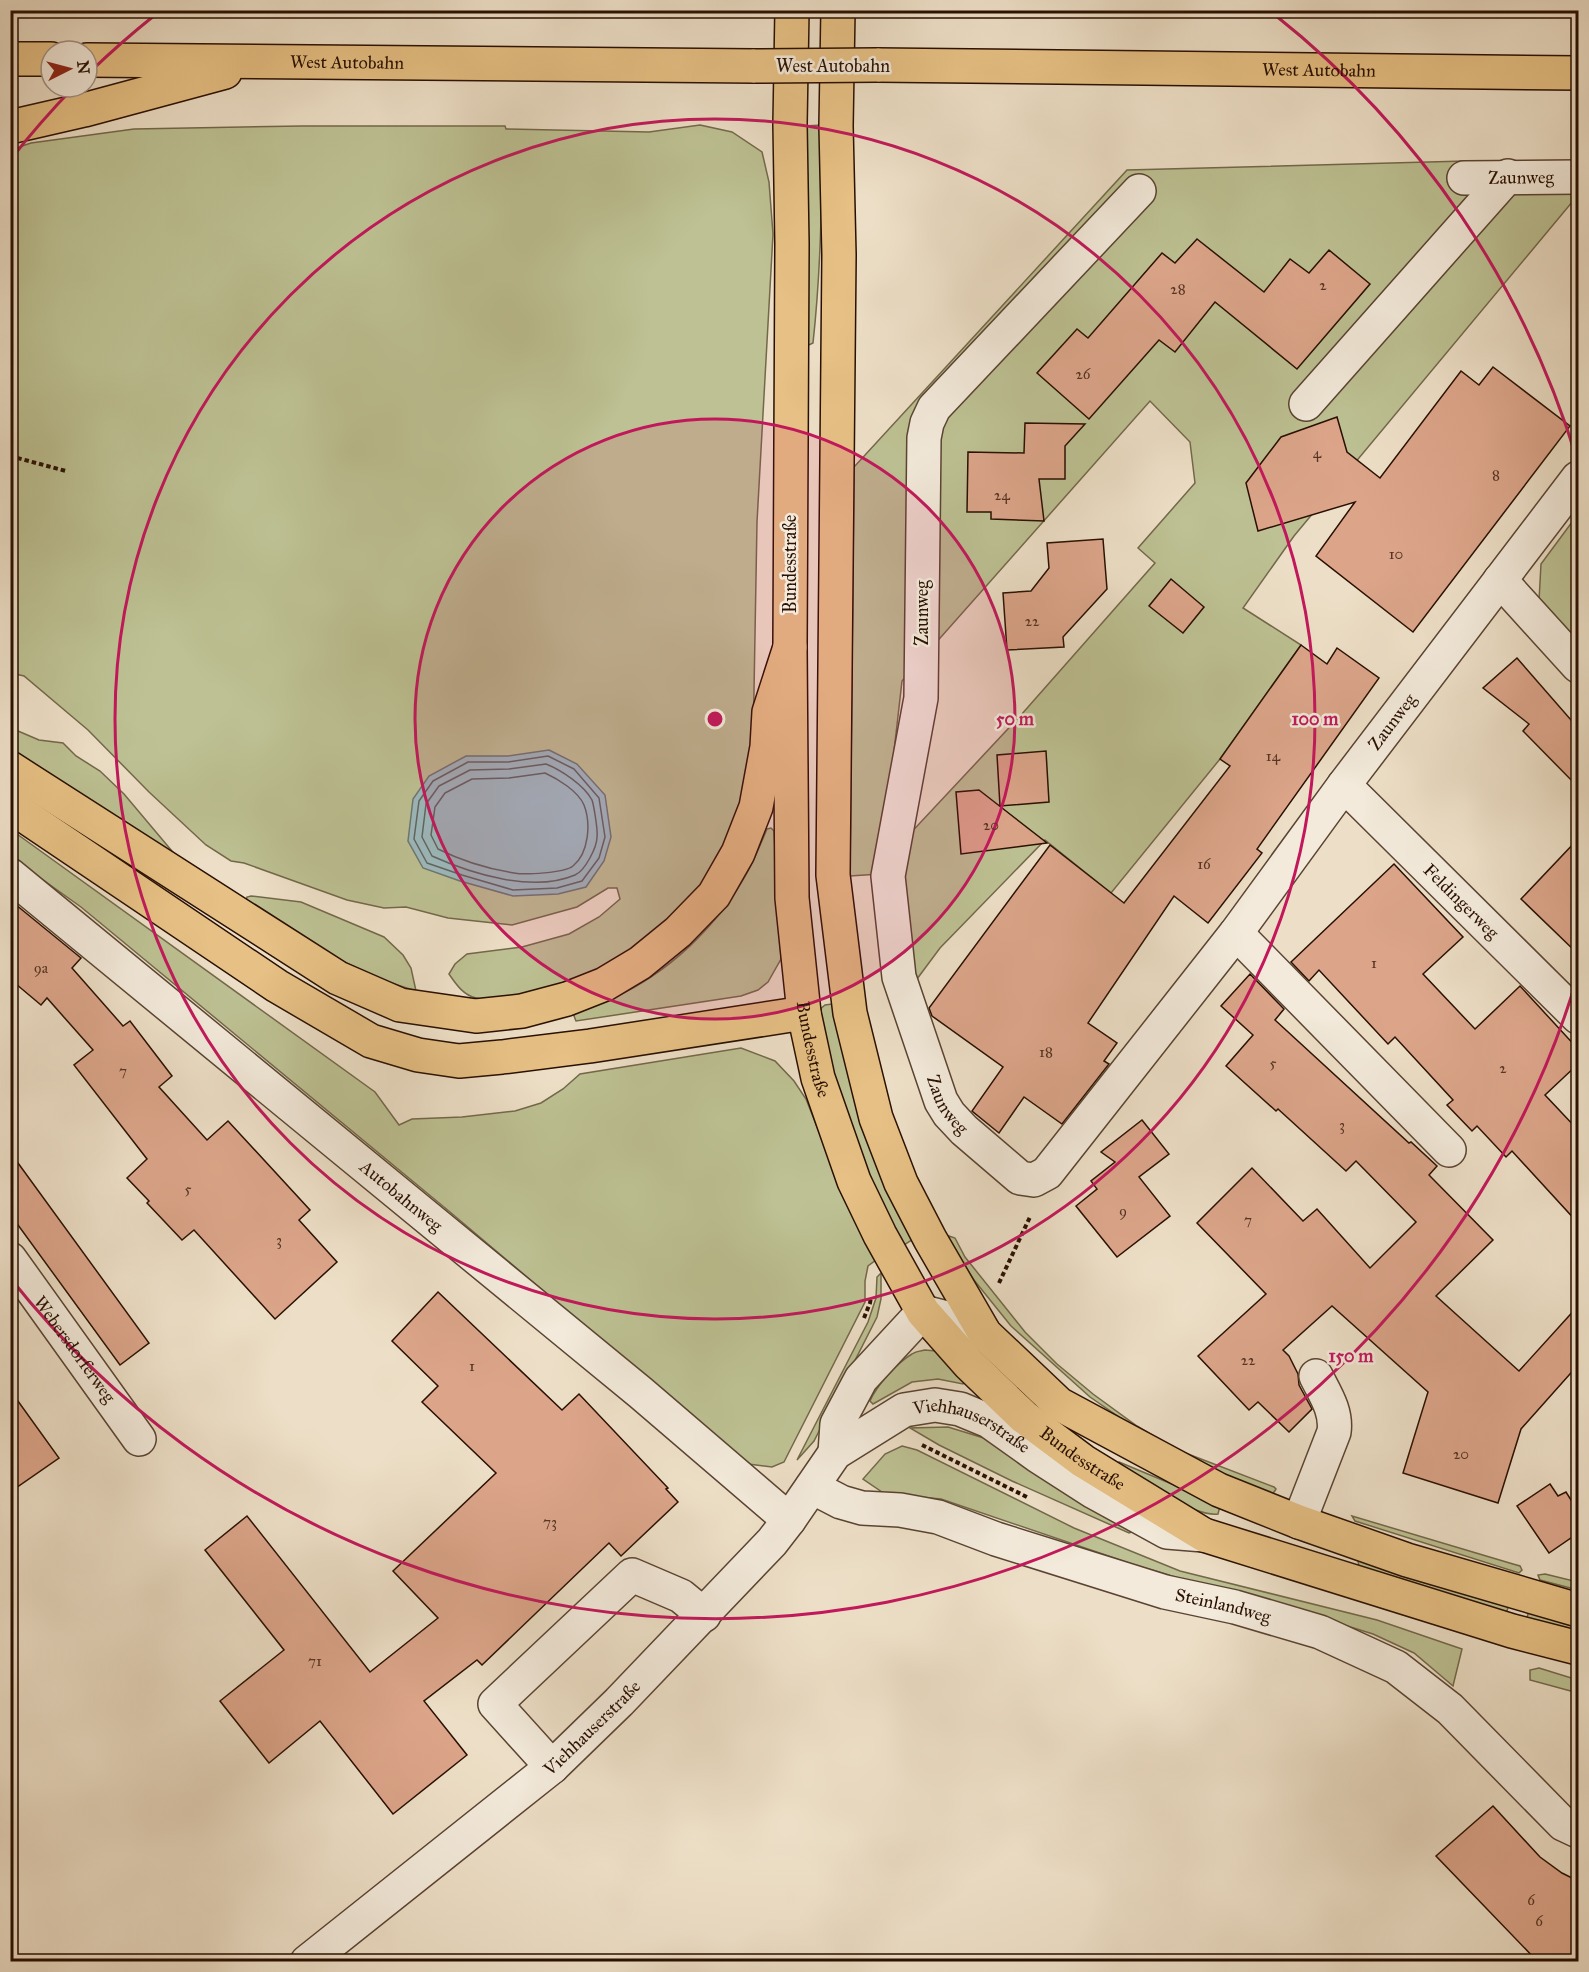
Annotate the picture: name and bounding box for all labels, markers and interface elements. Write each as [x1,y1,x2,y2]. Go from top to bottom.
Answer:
north arrow [39,39,99,99]
street label: West Autobahn [290,51,404,74]
street label: West Autobahn [776,55,890,77]
street label: West Autobahn [1262,58,1376,82]
text: N [73,60,94,76]
street label: Zaunweg [1488,166,1554,189]
house number: 2 [1319,276,1327,294]
house number: 28 [1170,280,1186,298]
house number: 26 [1075,365,1092,383]
house number: 4 [1313,444,1322,462]
house number: 8 [1492,466,1500,484]
house number: 24 [994,486,1011,504]
street label: Bundesstraße [779,515,801,613]
house number: 10 [1389,545,1403,563]
street label: Zaunweg [911,580,934,646]
house number: 22 [1025,612,1040,630]
street label: Zaunweg [1364,689,1422,755]
text: 50 m [996,708,1035,730]
text: 100 m [1292,708,1339,730]
centre of rings [705,709,725,729]
house number: 14 [1266,747,1281,765]
house number: 20 [983,816,999,834]
house number: 16 [1197,855,1212,873]
street label: Feldingerweg [1419,859,1504,945]
house number: 1 [1371,954,1377,972]
house number: 9a [34,959,49,977]
street label: Bundesstraße [792,1000,835,1101]
house number: 18 [1039,1043,1053,1061]
house number: 5 [1270,1054,1277,1072]
house number: 2 [1499,1059,1507,1077]
house number: 7 [119,1062,127,1080]
street label: Zaunweg [922,1072,974,1140]
house number: 3 [1339,1116,1345,1134]
street label: Autobahnweg [354,1155,447,1238]
house number: 5 [185,1180,192,1198]
house number: 9 [1119,1202,1127,1220]
house number: 7 [1244,1211,1252,1229]
house number: 3 [276,1231,282,1249]
street label: Webersdorferweg [29,1291,121,1408]
text: 150 m [1329,1345,1374,1367]
house number: 22 [1241,1351,1256,1369]
house number: 1 [469,1357,475,1375]
street label: Viehhauserstraße [910,1394,1035,1458]
street label: Bundesstraße [1035,1422,1129,1495]
house number: 20 [1453,1445,1469,1463]
house number: 73 [543,1513,557,1531]
street label: Steinlandweg [1173,1584,1274,1629]
house number: 71 [308,1652,322,1670]
street label: Viehhauserstraße [538,1676,645,1781]
house number: 6 [1527,1891,1536,1909]
house number: 6 [1535,1912,1544,1930]

